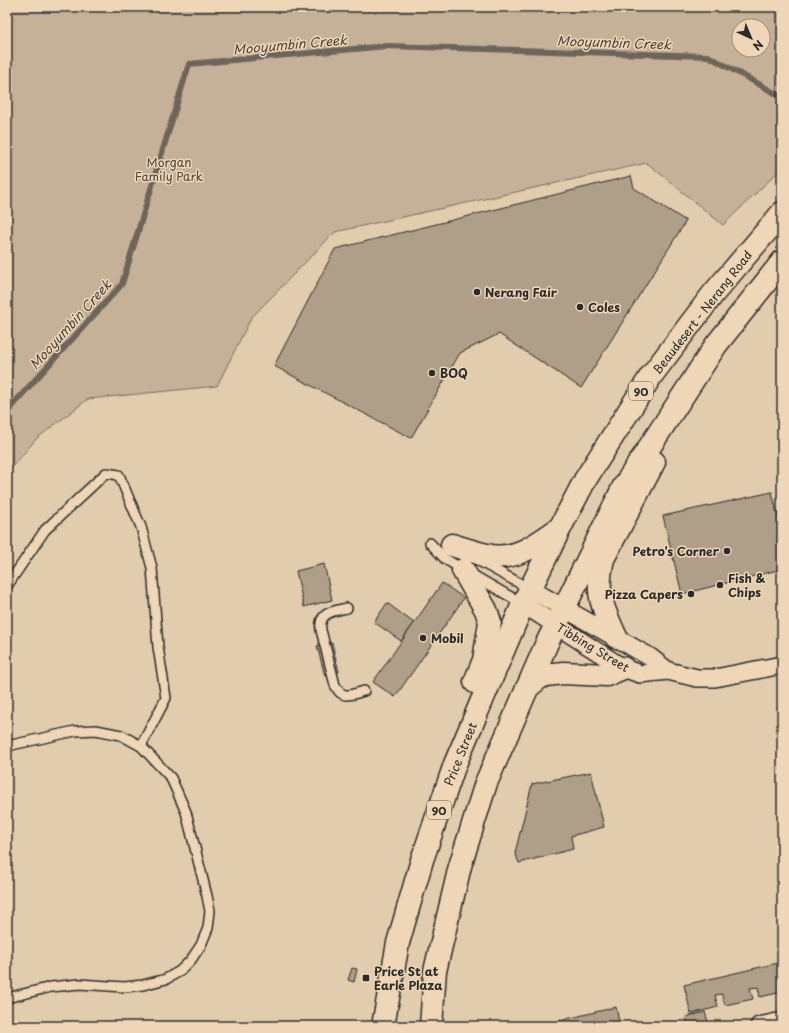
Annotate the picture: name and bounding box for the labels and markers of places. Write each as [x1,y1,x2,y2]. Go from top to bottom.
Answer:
place label: Nerang Fair [485,283,558,301]
marker: Nerang Fair [472,287,482,297]
place label: Coles [588,298,620,316]
marker: Coles [575,302,585,312]
place label: BOQ [440,364,468,382]
marker: BOQ [427,368,437,378]
place label: Petro's Corner [632,542,720,560]
marker: Petro's Corner [722,546,732,556]
place label: Fish & Chips [728,569,766,601]
marker: Fish & Chips [715,580,725,590]
place label: Pizza Capers [605,585,683,603]
marker: Pizza Capers [686,589,696,599]
place label: Mobil [431,629,464,647]
marker: Mobil [418,633,428,643]
place label: Price St at Earle Plaza [374,962,443,994]
marker: Price St at Earle Plaza [361,973,371,983]

